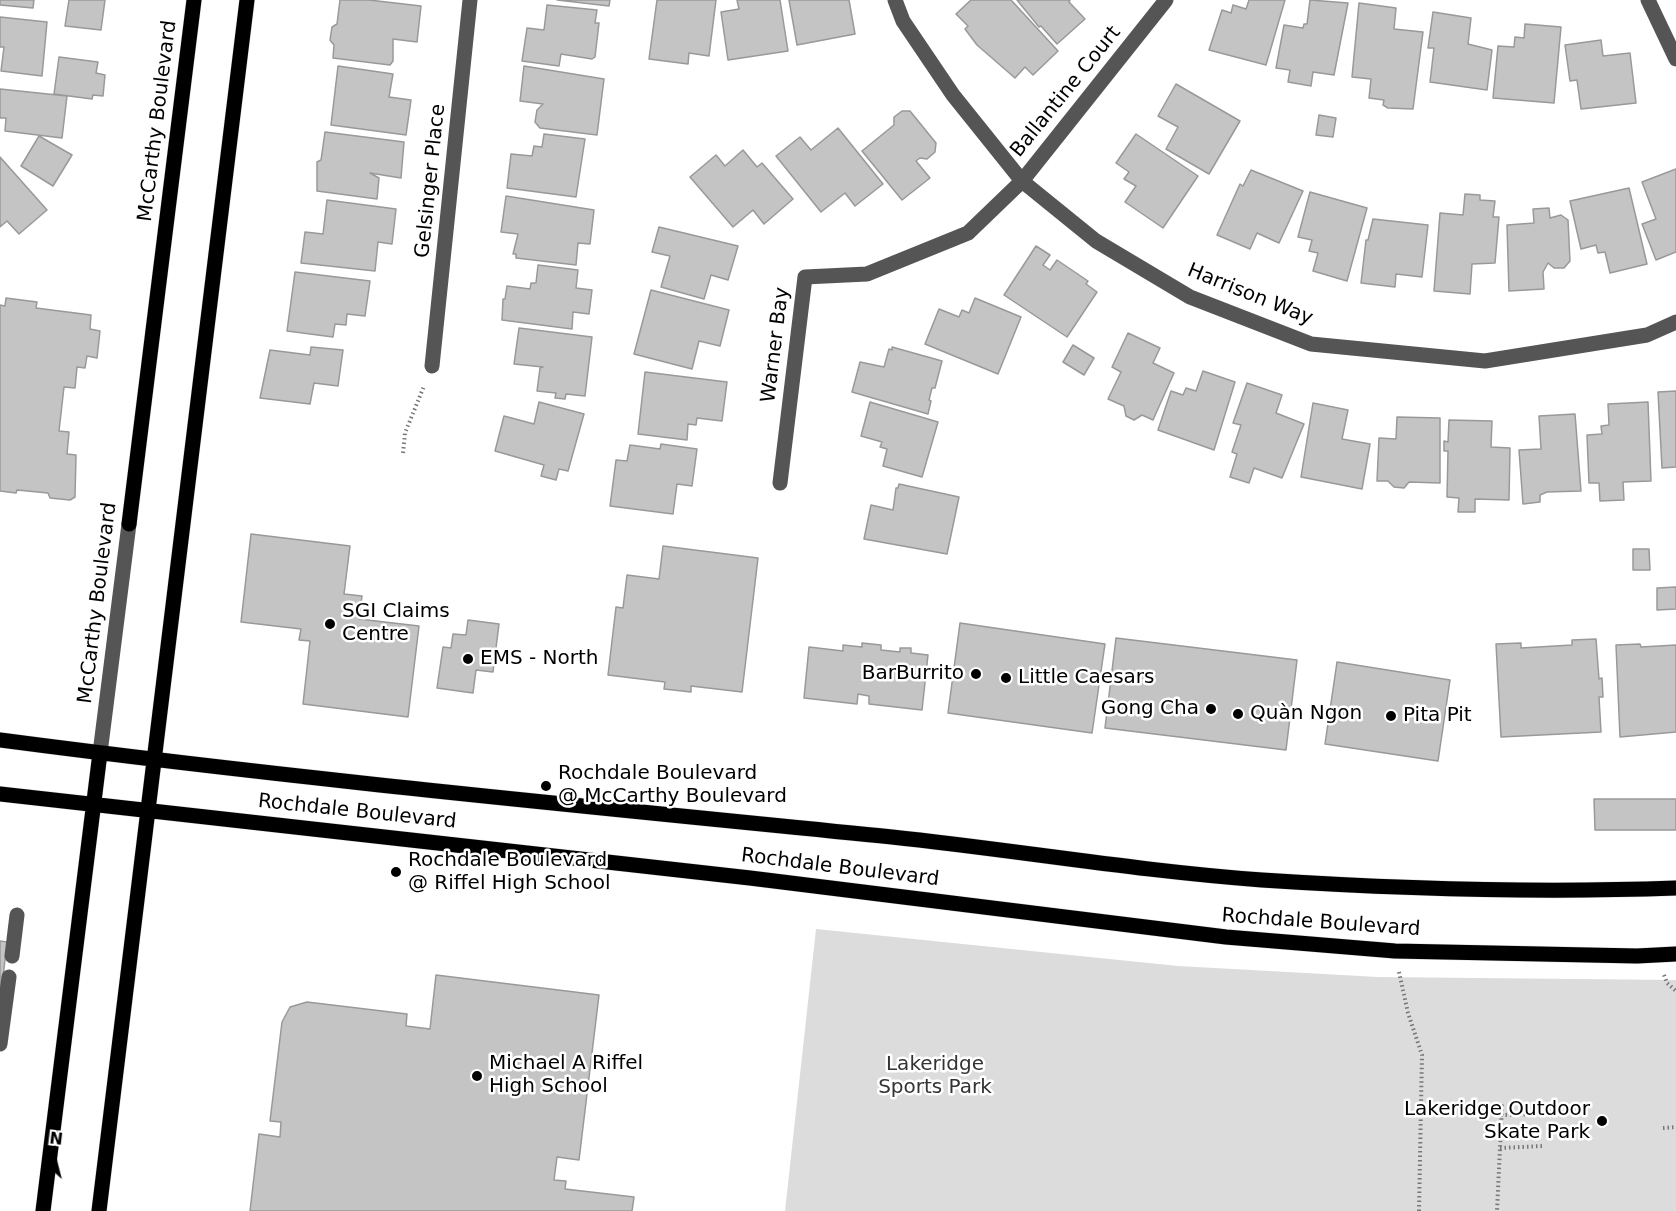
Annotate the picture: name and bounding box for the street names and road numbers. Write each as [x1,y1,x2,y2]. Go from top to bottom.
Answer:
street label: McCarthy Boulevard [134,19,182,223]
street label: Ballantine Court [1006,22,1126,162]
street label: Gelsinger Place [411,103,451,259]
street label: Harrison Way [1184,259,1316,331]
street label: Warner Bay [757,286,795,404]
street label: McCarthy Boulevard [74,501,122,705]
street label: Rochdale Boulevard [257,790,457,834]
street label: Rochdale Boulevard [740,844,940,892]
street label: Rochdale Boulevard [1221,904,1421,942]

